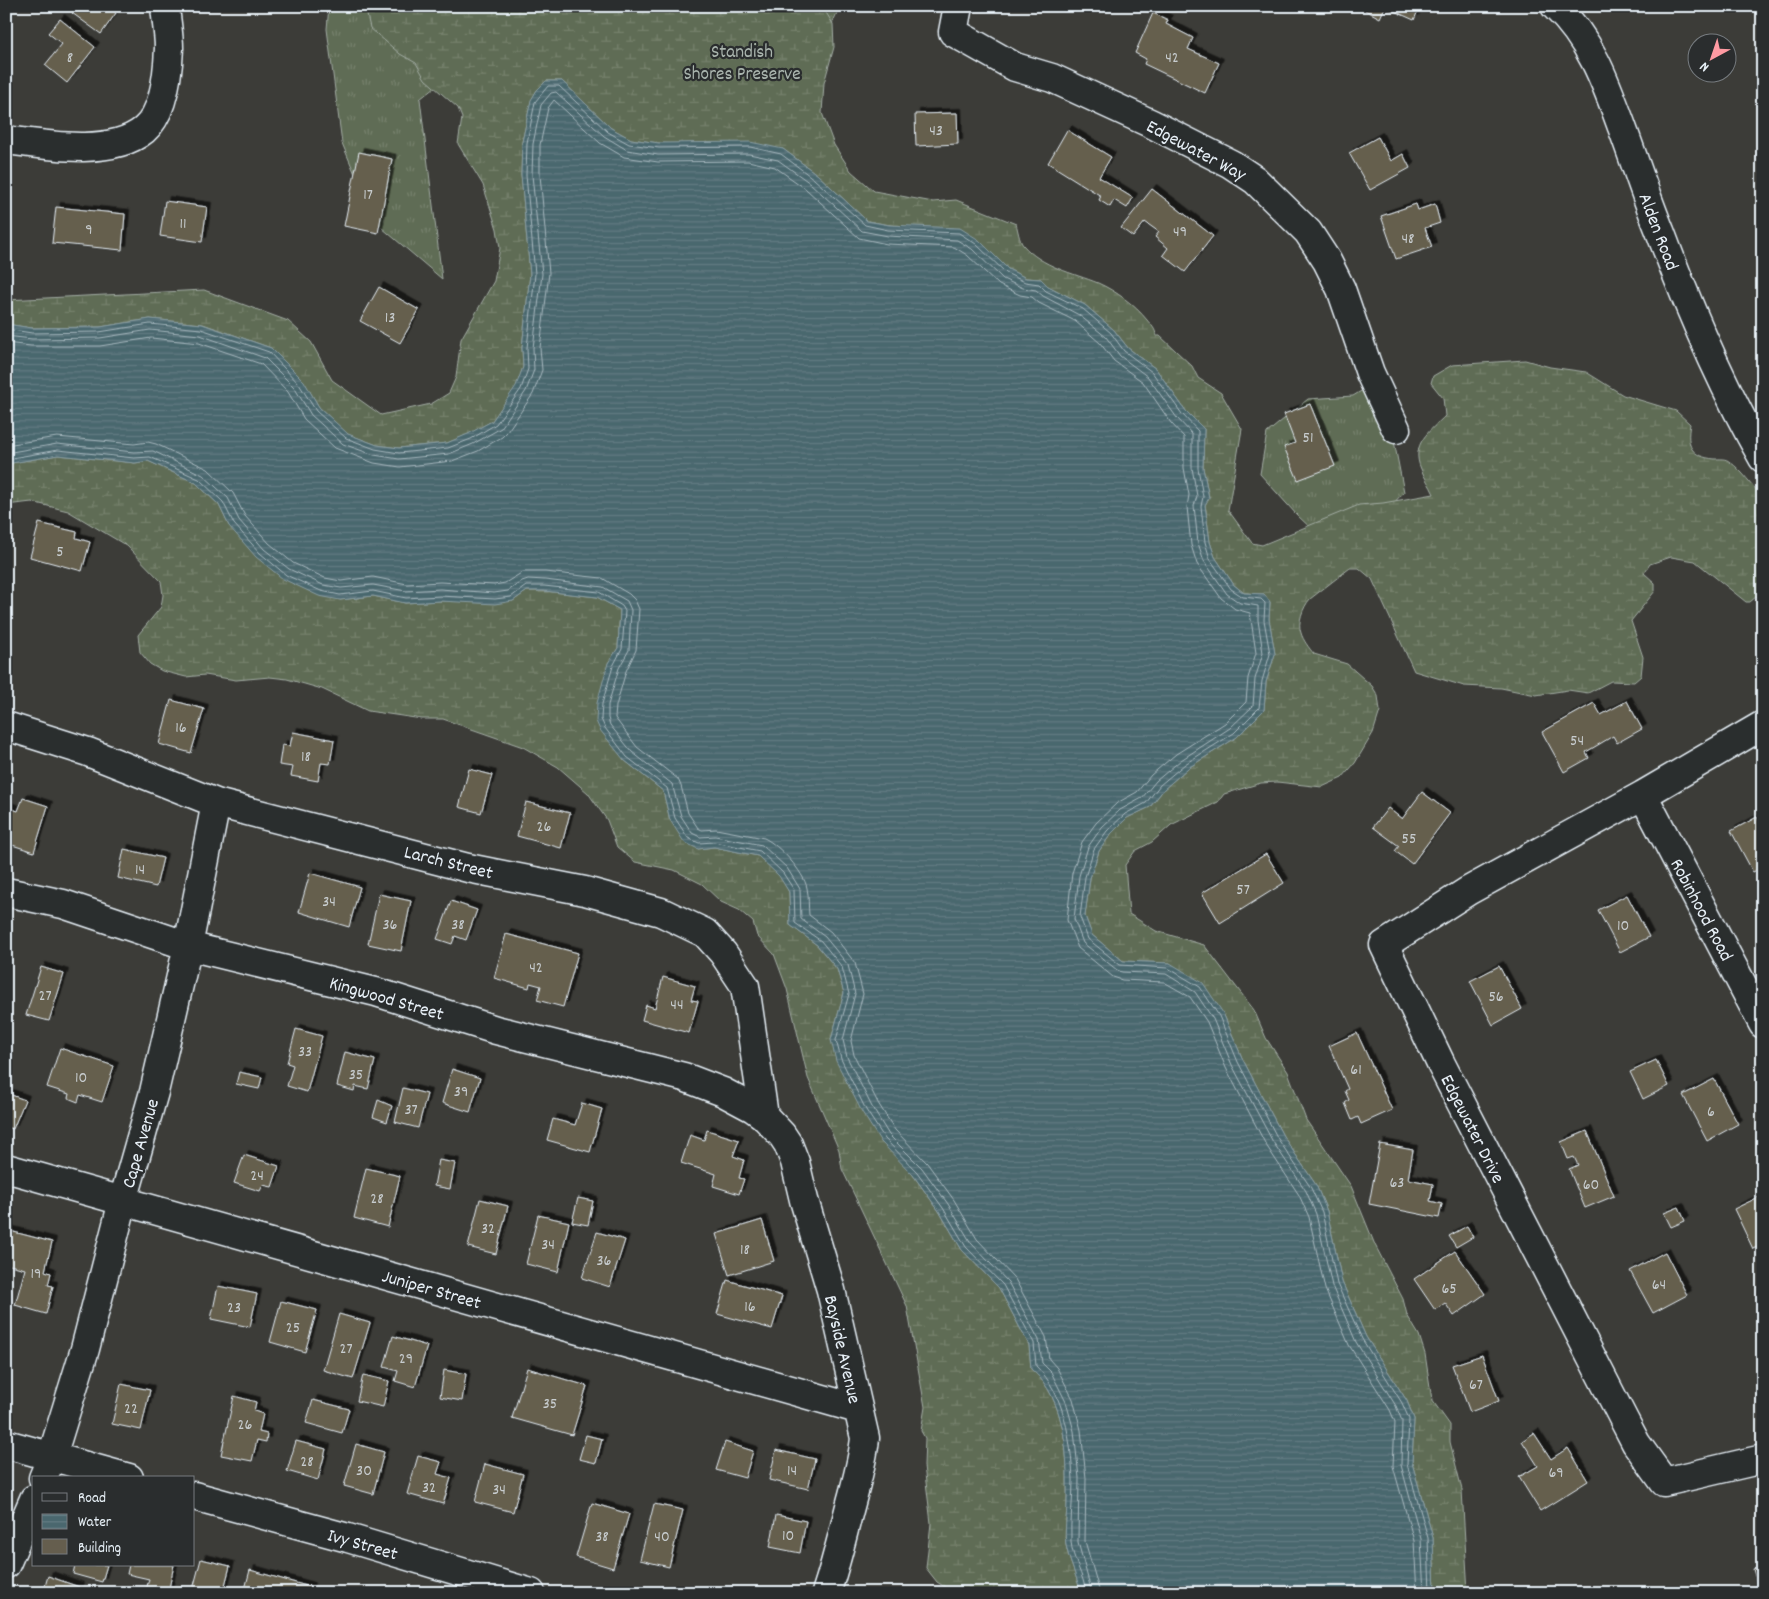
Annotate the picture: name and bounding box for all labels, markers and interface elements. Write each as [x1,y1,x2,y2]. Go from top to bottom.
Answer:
north arrow [1686,32,1736,82]
park label: Standish Shores Preserve [683,40,801,89]
house number: 8 [67,47,73,70]
house number: 42 [1165,47,1179,70]
text: N [1696,56,1714,76]
street label: Edgewater Way [1141,114,1250,190]
house number: 43 [929,120,943,143]
house number: 17 [363,184,373,207]
street label: Alden Road [1630,190,1684,275]
house number: 11 [179,213,187,236]
house number: 9 [85,219,93,242]
house number: 49 [1173,221,1187,244]
house number: 48 [1401,228,1415,251]
house number: 13 [385,307,395,330]
house number: 51 [1303,427,1313,450]
house number: 5 [56,541,64,564]
house number: 16 [175,717,187,740]
house number: 54 [1570,730,1584,753]
house number: 18 [301,746,311,769]
house number: 26 [537,816,552,839]
house number: 55 [1402,828,1416,851]
street label: Larch Street [401,840,495,888]
street label: Robinhood Road [1662,855,1738,967]
house number: 14 [135,859,145,882]
house number: 57 [1236,879,1250,902]
house number: 34 [322,891,336,914]
house number: 36 [383,914,398,937]
house number: 38 [451,914,465,937]
house number: 10 [1617,915,1629,938]
house number: 42 [529,957,543,980]
street label: Kingwood Street [326,971,446,1030]
house number: 27 [38,985,52,1008]
house number: 56 [1488,986,1504,1009]
house number: 44 [670,994,684,1017]
house number: 33 [298,1041,312,1064]
house number: 61 [1350,1059,1362,1082]
house number: 35 [349,1064,363,1087]
house number: 10 [75,1067,87,1090]
street label: Edgewater Drive [1432,1071,1510,1189]
house number: 39 [454,1081,468,1104]
street label: Cape Avenue [117,1096,168,1192]
house number: 37 [404,1099,418,1122]
house number: 6 [1707,1101,1715,1124]
house number: 24 [250,1165,264,1188]
house number: 63 [1390,1172,1404,1195]
house number: 60 [1583,1174,1599,1197]
house number: 28 [370,1188,384,1211]
house number: 32 [481,1218,495,1241]
house number: 34 [541,1234,555,1257]
house number: 18 [740,1239,750,1262]
house number: 36 [597,1250,612,1273]
house number: 19 [31,1263,41,1286]
street label: Juniper Street [378,1264,484,1318]
house number: 64 [1652,1274,1666,1297]
house number: 65 [1441,1278,1457,1301]
street label: Bayside Avenue [815,1293,866,1407]
house number: 16 [744,1296,756,1319]
house number: 23 [227,1297,241,1320]
house number: 25 [286,1317,300,1340]
house number: 27 [339,1338,353,1361]
house number: 29 [399,1348,413,1371]
house number: 67 [1469,1374,1483,1397]
house number: 35 [543,1393,557,1416]
house number: 22 [124,1398,138,1421]
house number: 26 [238,1414,253,1437]
house number: 28 [300,1451,314,1474]
house number: 30 [356,1460,372,1483]
house number: 14 [787,1460,797,1483]
house number: 69 [1548,1462,1564,1485]
legend [32,1476,195,1566]
house number: 32 [422,1477,436,1500]
house number: 34 [492,1479,506,1502]
text: Road [78,1488,106,1510]
text: Water [78,1512,112,1534]
street label: Ivy Street [324,1523,400,1569]
house number: 10 [782,1525,794,1548]
house number: 38 [595,1526,609,1549]
house number: 40 [654,1526,670,1549]
text: Building [78,1538,121,1560]

